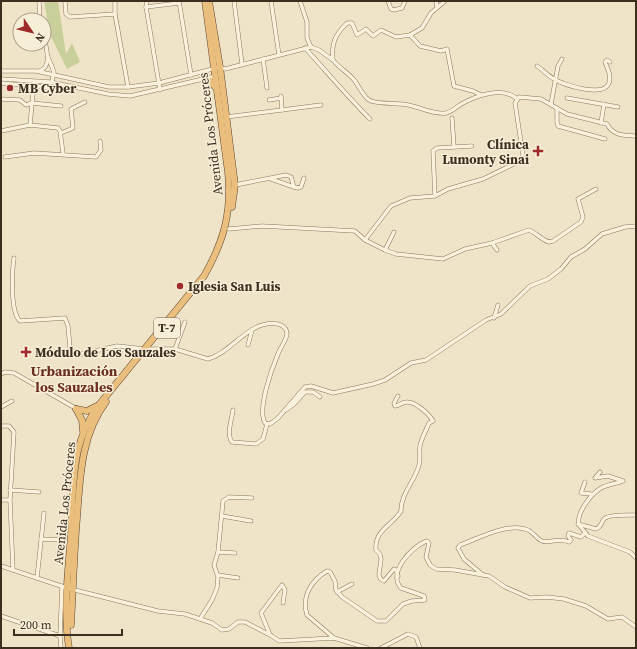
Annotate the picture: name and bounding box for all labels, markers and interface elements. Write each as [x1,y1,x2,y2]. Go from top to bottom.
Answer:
north arrow [12,12,52,52]
text: N [31,30,48,45]
street label: Avenida Los Próceres [194,71,226,196]
place label: MB Cyber [18,80,77,97]
marker: MB Cyber [5,83,15,93]
place label: Clínica Lumonty Sinai [442,136,529,168]
marker: Clínica Lumonty Sinai [532,145,544,157]
place label: Iglesia San Luis [188,278,281,295]
marker: Iglesia San Luis [175,281,185,291]
road number: T-7 [154,318,180,338]
place label: Módulo de Los Sauzales [35,344,176,361]
marker: Módulo de Los Sauzales [20,346,32,358]
district label: Urbanización los Sauzales [31,361,118,397]
street label: Avenida Los Próceres [50,440,79,565]
scale bar [14,611,122,637]
text: 200 m [20,617,52,633]

